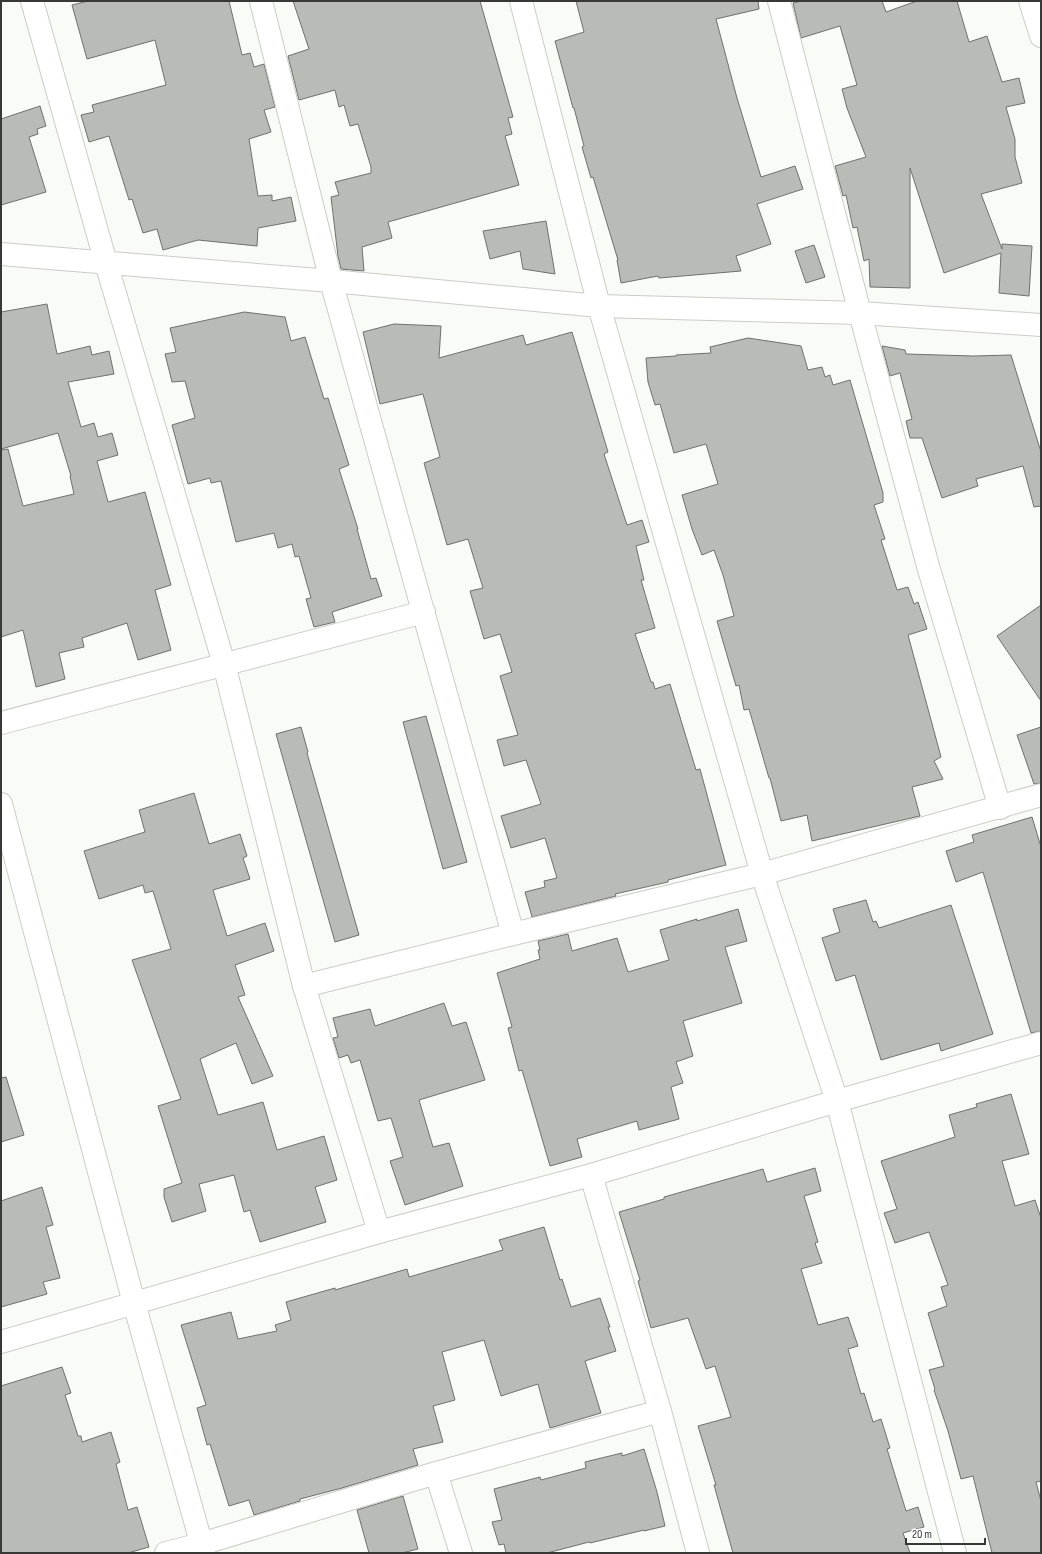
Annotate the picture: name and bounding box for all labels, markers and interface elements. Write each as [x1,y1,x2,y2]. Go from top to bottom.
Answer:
scale bar [906,1520,985,1546]
text: 20 m [912,1527,932,1542]

